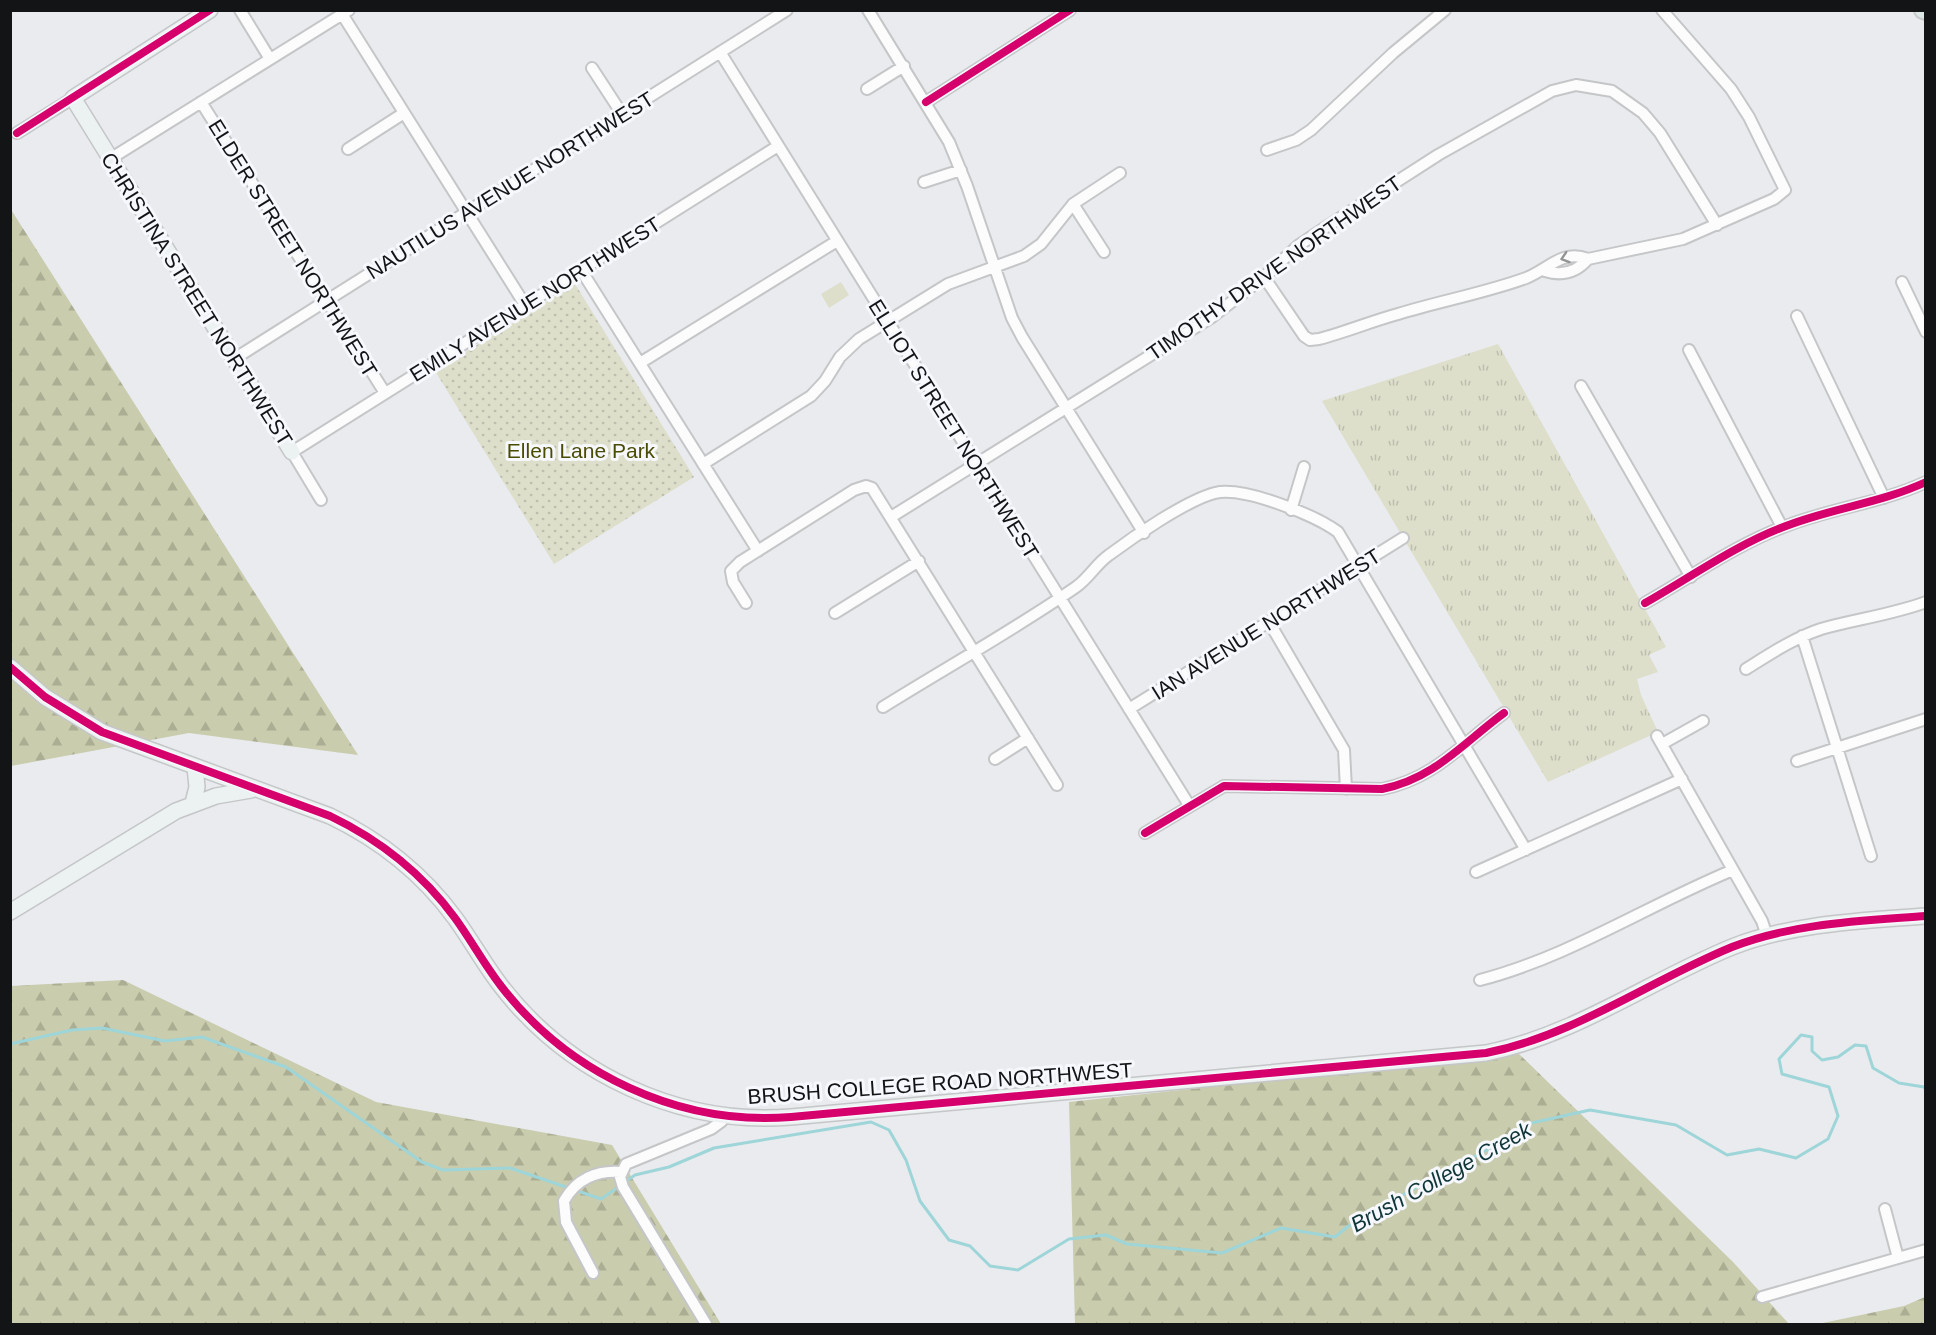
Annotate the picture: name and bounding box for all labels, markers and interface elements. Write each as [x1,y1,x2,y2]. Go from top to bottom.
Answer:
street label: NAUTILUS AVENUE NORTHWEST [362,87,658,283]
street label: ELDER STREET NORTHWEST [204,115,382,381]
street label: CHRISTINA STREET NORTHWEST [97,148,297,450]
street label: TIMOTHY DRIVE NORTHWEST [1143,171,1406,365]
street label: EMILY AVENUE NORTHWEST [405,212,665,386]
one-way arrow [1560,251,1570,263]
street label: ELLIOT STREET NORTHWEST [864,295,1044,563]
park label: Ellen Lane Park [507,439,656,462]
street label: IAN AVENUE NORTHWEST [1147,544,1385,704]
street label: BRUSH COLLEGE ROAD NORTHWEST [747,1058,1133,1108]
water label: Brush College Creek [1346,1116,1537,1237]

